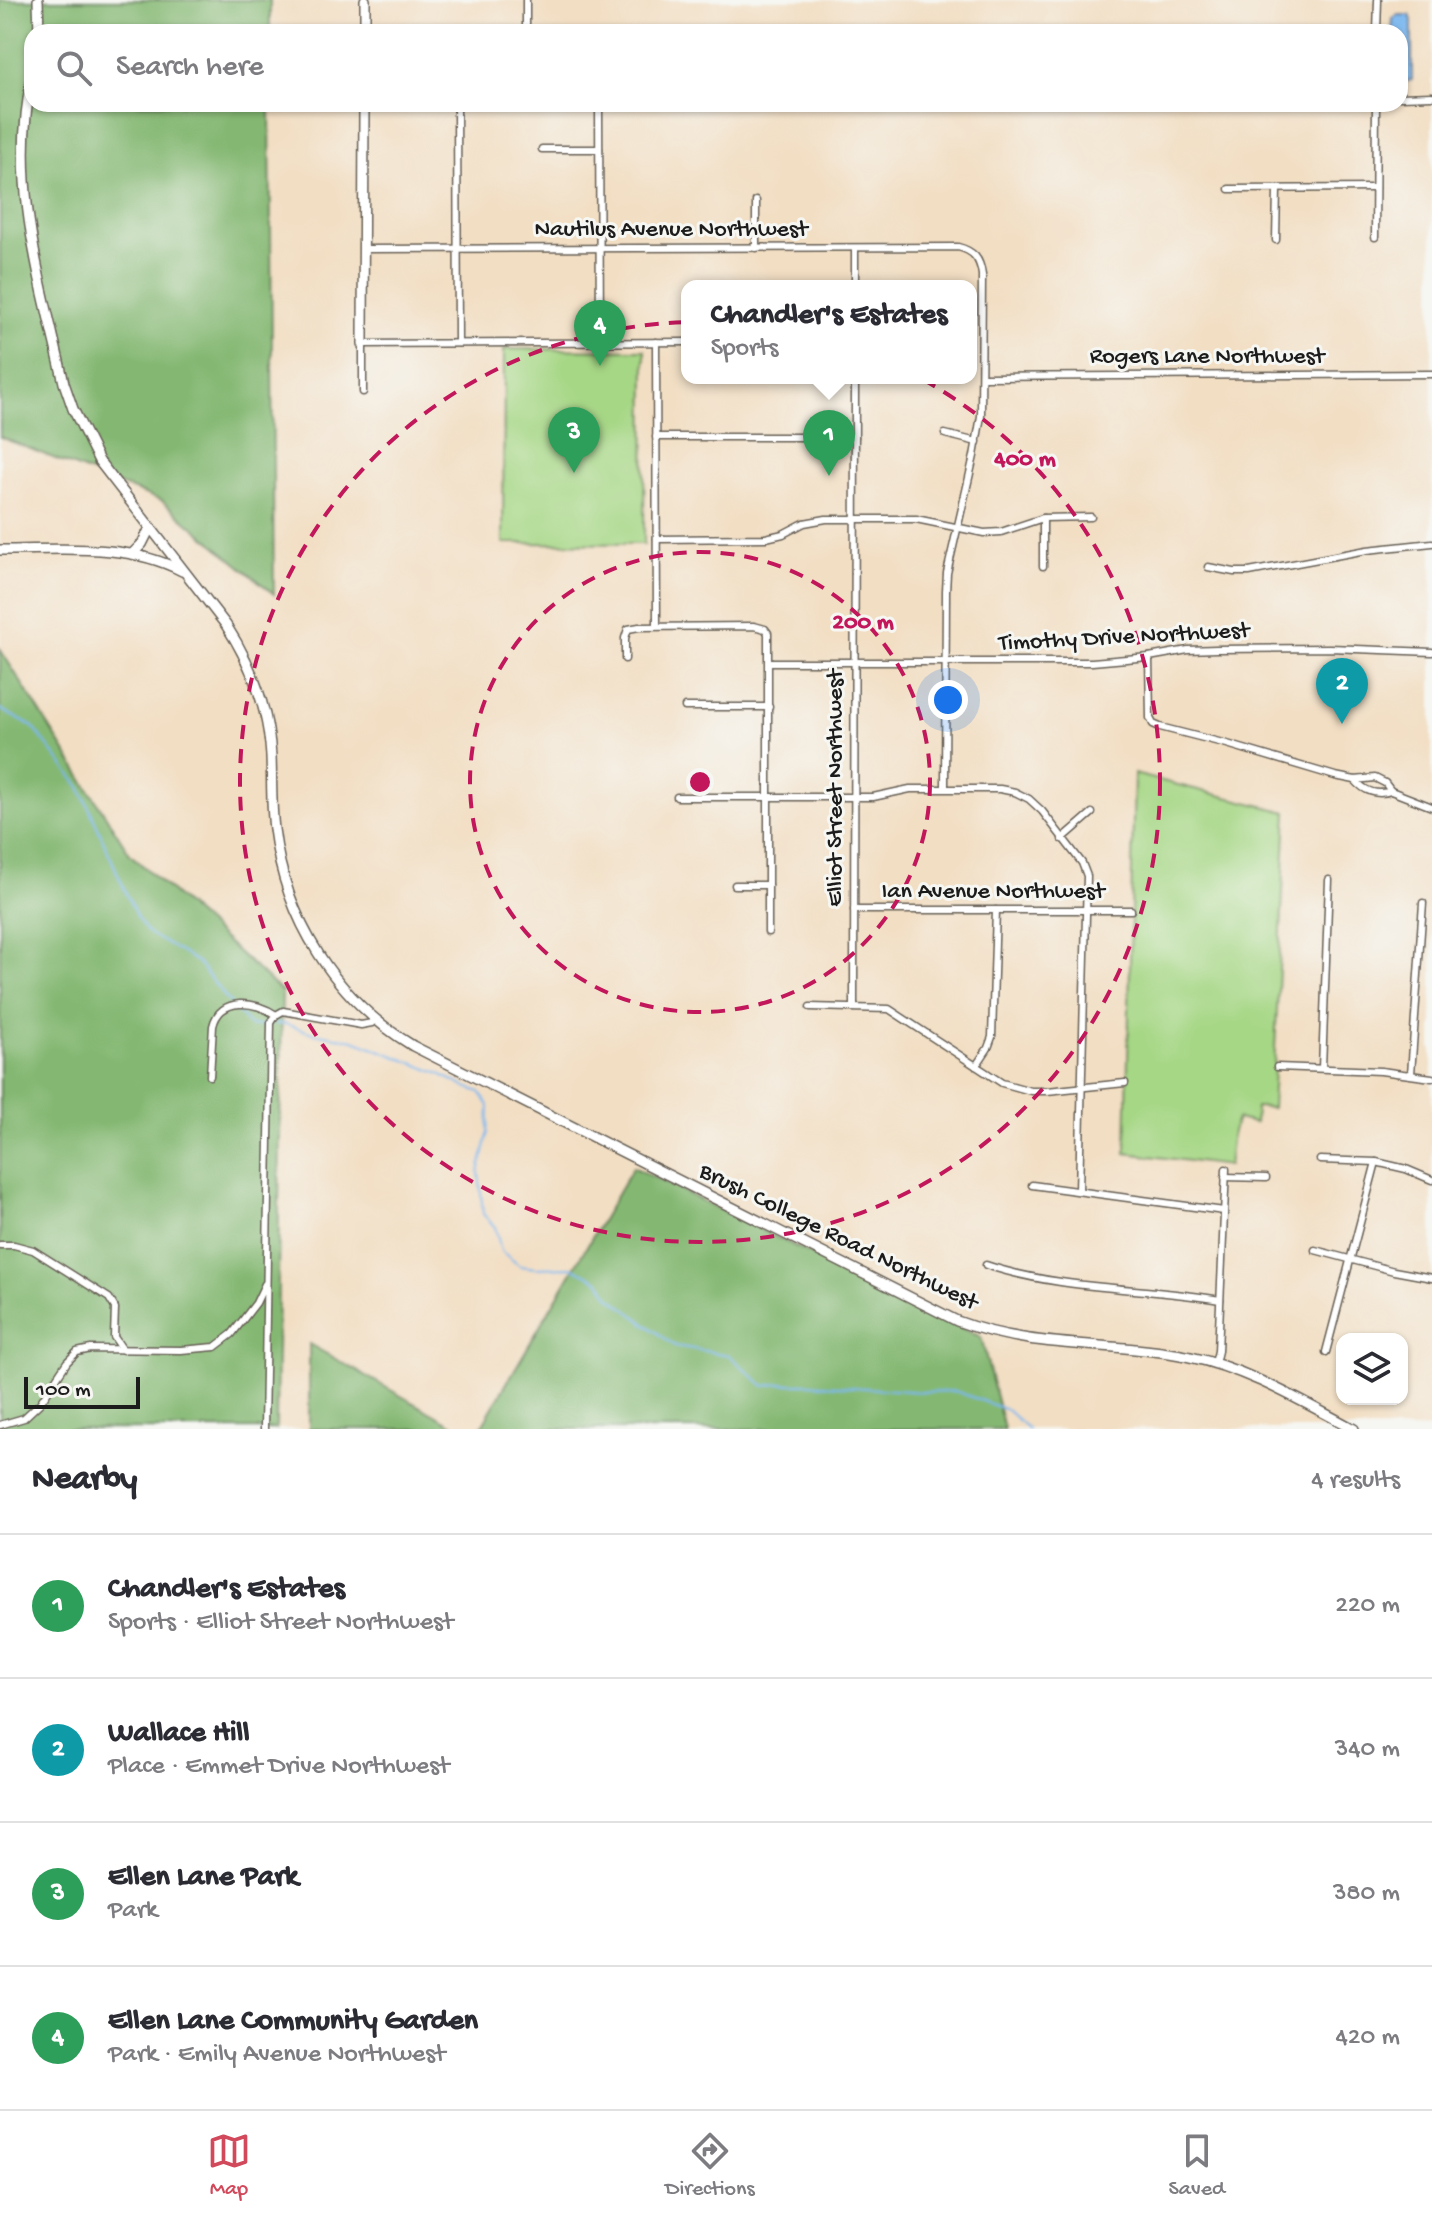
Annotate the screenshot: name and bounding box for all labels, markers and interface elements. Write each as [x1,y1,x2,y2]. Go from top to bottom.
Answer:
search box [24,24,1408,112]
icon: search [52,46,96,90]
text: Search here [116,51,264,86]
street label: Nautilus Avenue Northwest [534,216,810,245]
popup [681,280,977,384]
text: Chandler's Estates [711,299,947,334]
pin: 4 [574,300,626,366]
text: Sports [711,334,778,365]
street label: Rogers Lane Northwest [1090,343,1326,372]
pin: 3 [548,407,600,473]
pin: 1 [803,410,855,476]
text: 400 m [993,446,1056,475]
text: 200 m [832,609,894,638]
street label: Timothy Drive Northwest [996,617,1252,659]
pin: 2 [1316,658,1368,724]
street label: Elliot Street Northwest [822,667,851,907]
your location [928,680,968,720]
centre of rings [686,768,714,796]
street label: Ian Avenue Northwest [882,878,1107,907]
street label: Brush College Road Northwest [693,1157,984,1319]
map controls [1336,1333,1408,1405]
button: layers [1336,1333,1408,1405]
scale bar [24,1373,140,1409]
text: 100 m [36,1378,91,1404]
text: Nearby [32,1461,137,1501]
text: 4 results [1311,1466,1400,1497]
text: Chandler's Estates [108,1573,345,1608]
text: 1 [53,1591,63,1622]
text: 220 m [1335,1591,1400,1622]
text: Sports · Elliot Street Northwest [108,1608,453,1639]
text: Wallace Hill [108,1717,250,1752]
text: 2 [52,1735,64,1766]
text: 340 m [1335,1735,1400,1766]
text: Place · Emmet Drive Northwest [108,1752,449,1783]
text: Ellen Lane Park [108,1861,298,1896]
text: 3 [51,1879,65,1910]
text: 380 m [1333,1879,1400,1910]
text: Park [108,1896,158,1927]
text: Ellen Lane Community Garden [108,2005,478,2040]
text: 4 [52,2023,64,2054]
text: 420 m [1336,2023,1400,2054]
text: Park · Emily Avenue Northwest [108,2040,445,2071]
tab: Map [207,2129,251,2203]
tab: Directions [665,2129,755,2203]
tab: Saved [1169,2129,1225,2203]

